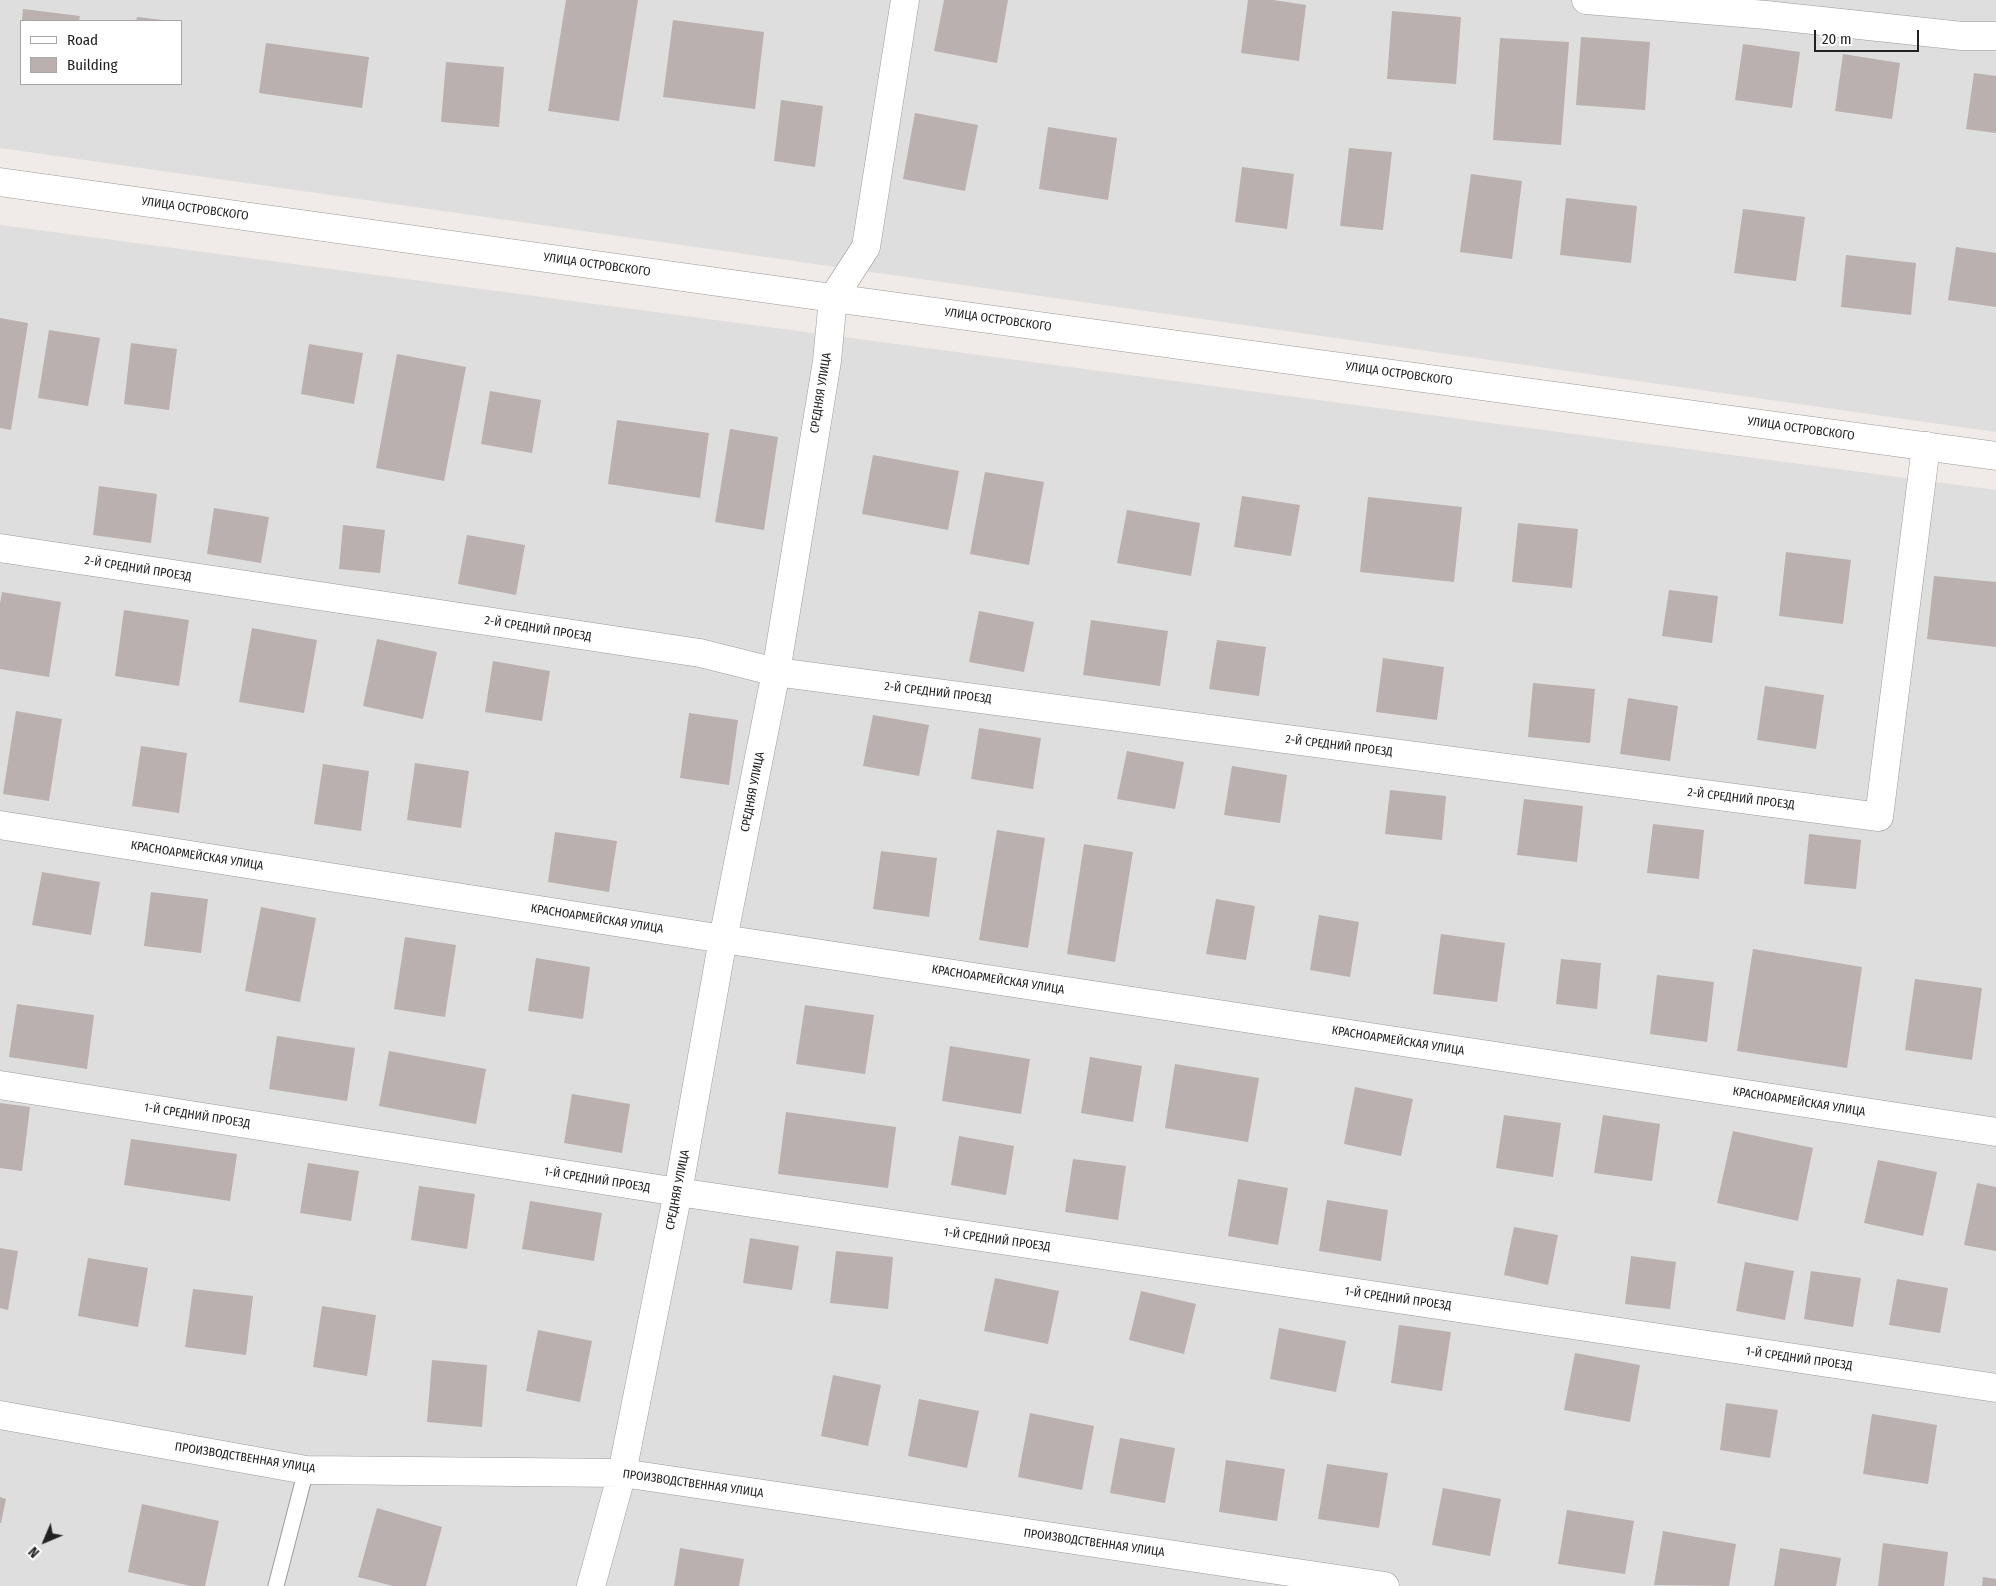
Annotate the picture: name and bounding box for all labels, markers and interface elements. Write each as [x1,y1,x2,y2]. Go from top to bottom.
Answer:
legend [20,20,182,85]
scale bar [1816,20,1921,52]
text: 20 m [1822,30,1852,48]
text: Road [67,31,98,49]
text: Building [67,56,118,74]
street label: УЛИЦА ОСТРОВСКОГО [141,194,249,224]
street label: УЛИЦА ОСТРОВСКОГО [543,250,651,280]
street label: УЛИЦА ОСТРОВСКОГО [944,305,1052,335]
street label: СРЕДНЯЯ УЛИЦА [808,352,834,434]
street label: УЛИЦА ОСТРОВСКОГО [1345,359,1453,389]
street label: УЛИЦА ОСТРОВСКОГО [1747,414,1855,444]
street label: 2-Й СРЕДНИЙ ПРОЕЗД [84,553,192,585]
street label: 2-Й СРЕДНИЙ ПРОЕЗД [484,613,592,645]
street label: 2-Й СРЕДНИЙ ПРОЕЗД [883,679,993,707]
street label: 2-Й СРЕДНИЙ ПРОЕЗД [1284,732,1394,760]
street label: СРЕДНЯЯ УЛИЦА [738,751,768,833]
street label: 2-Й СРЕДНИЙ ПРОЕЗД [1686,785,1796,813]
street label: КРАСНОАРМЕЙСКАЯ УЛИЦА [130,838,264,874]
street label: КРАСНОАРМЕЙСКАЯ УЛИЦА [530,901,664,937]
street label: КРАСНОАРМЕЙСКАЯ УЛИЦА [931,962,1065,998]
street label: КРАСНОАРМЕЙСКАЯ УЛИЦА [1331,1023,1465,1059]
street label: КРАСНОАРМЕЙСКАЯ УЛИЦА [1732,1084,1866,1120]
street label: 1-Й СРЕДНИЙ ПРОЕЗД [143,1100,251,1132]
street label: СРЕДНЯЯ УЛИЦА [663,1149,693,1231]
street label: 1-Й СРЕДНИЙ ПРОЕЗД [543,1164,651,1196]
street label: 1-Й СРЕДНИЙ ПРОЕЗД [943,1225,1051,1255]
street label: 1-Й СРЕДНИЙ ПРОЕЗД [1344,1284,1452,1314]
street label: 1-Й СРЕДНИЙ ПРОЕЗД [1745,1344,1853,1374]
street label: ПРОИЗВОДСТВЕННАЯ УЛИЦА [174,1440,316,1476]
street label: ПРОИЗВОДСТВЕННАЯ УЛИЦА [622,1467,764,1501]
north arrow [20,1516,70,1566]
street label: ПРОИЗВОДСТВЕННАЯ УЛИЦА [1023,1526,1165,1560]
text: N [25,1543,43,1561]

